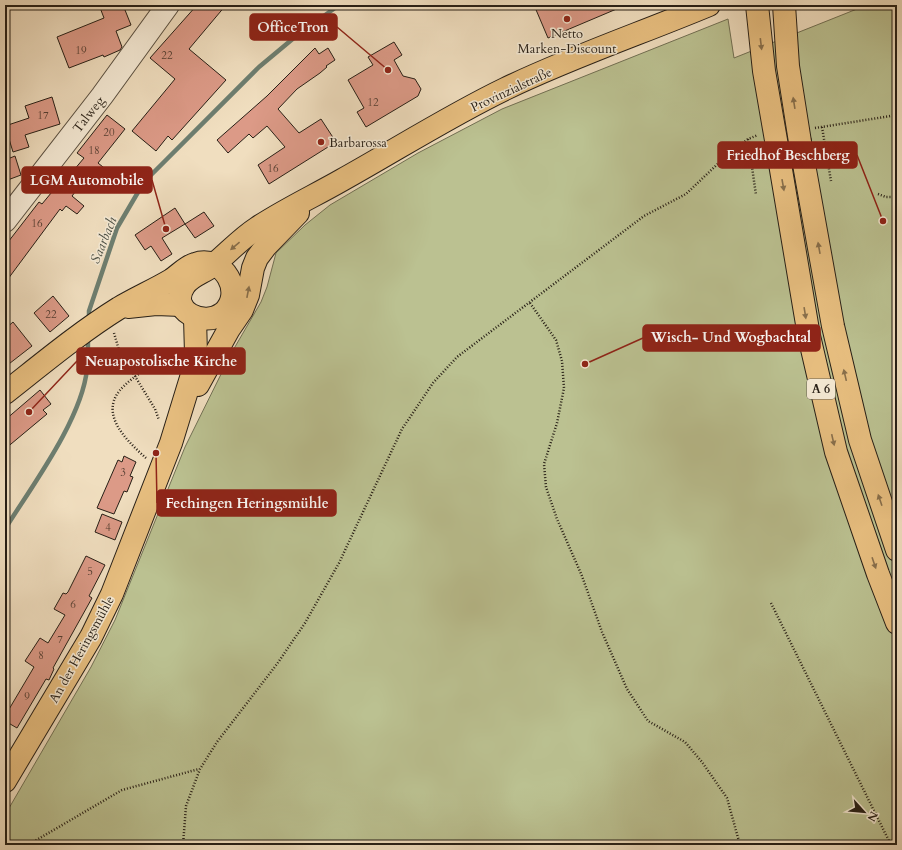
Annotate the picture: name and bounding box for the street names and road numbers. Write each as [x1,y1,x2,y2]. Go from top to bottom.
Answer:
street label: Provinzialstraße [468,63,555,117]
street label: Talweg [69,92,109,137]
road number: A 6 [807,379,835,399]
street label: An der Heringsmühle [45,593,119,706]

